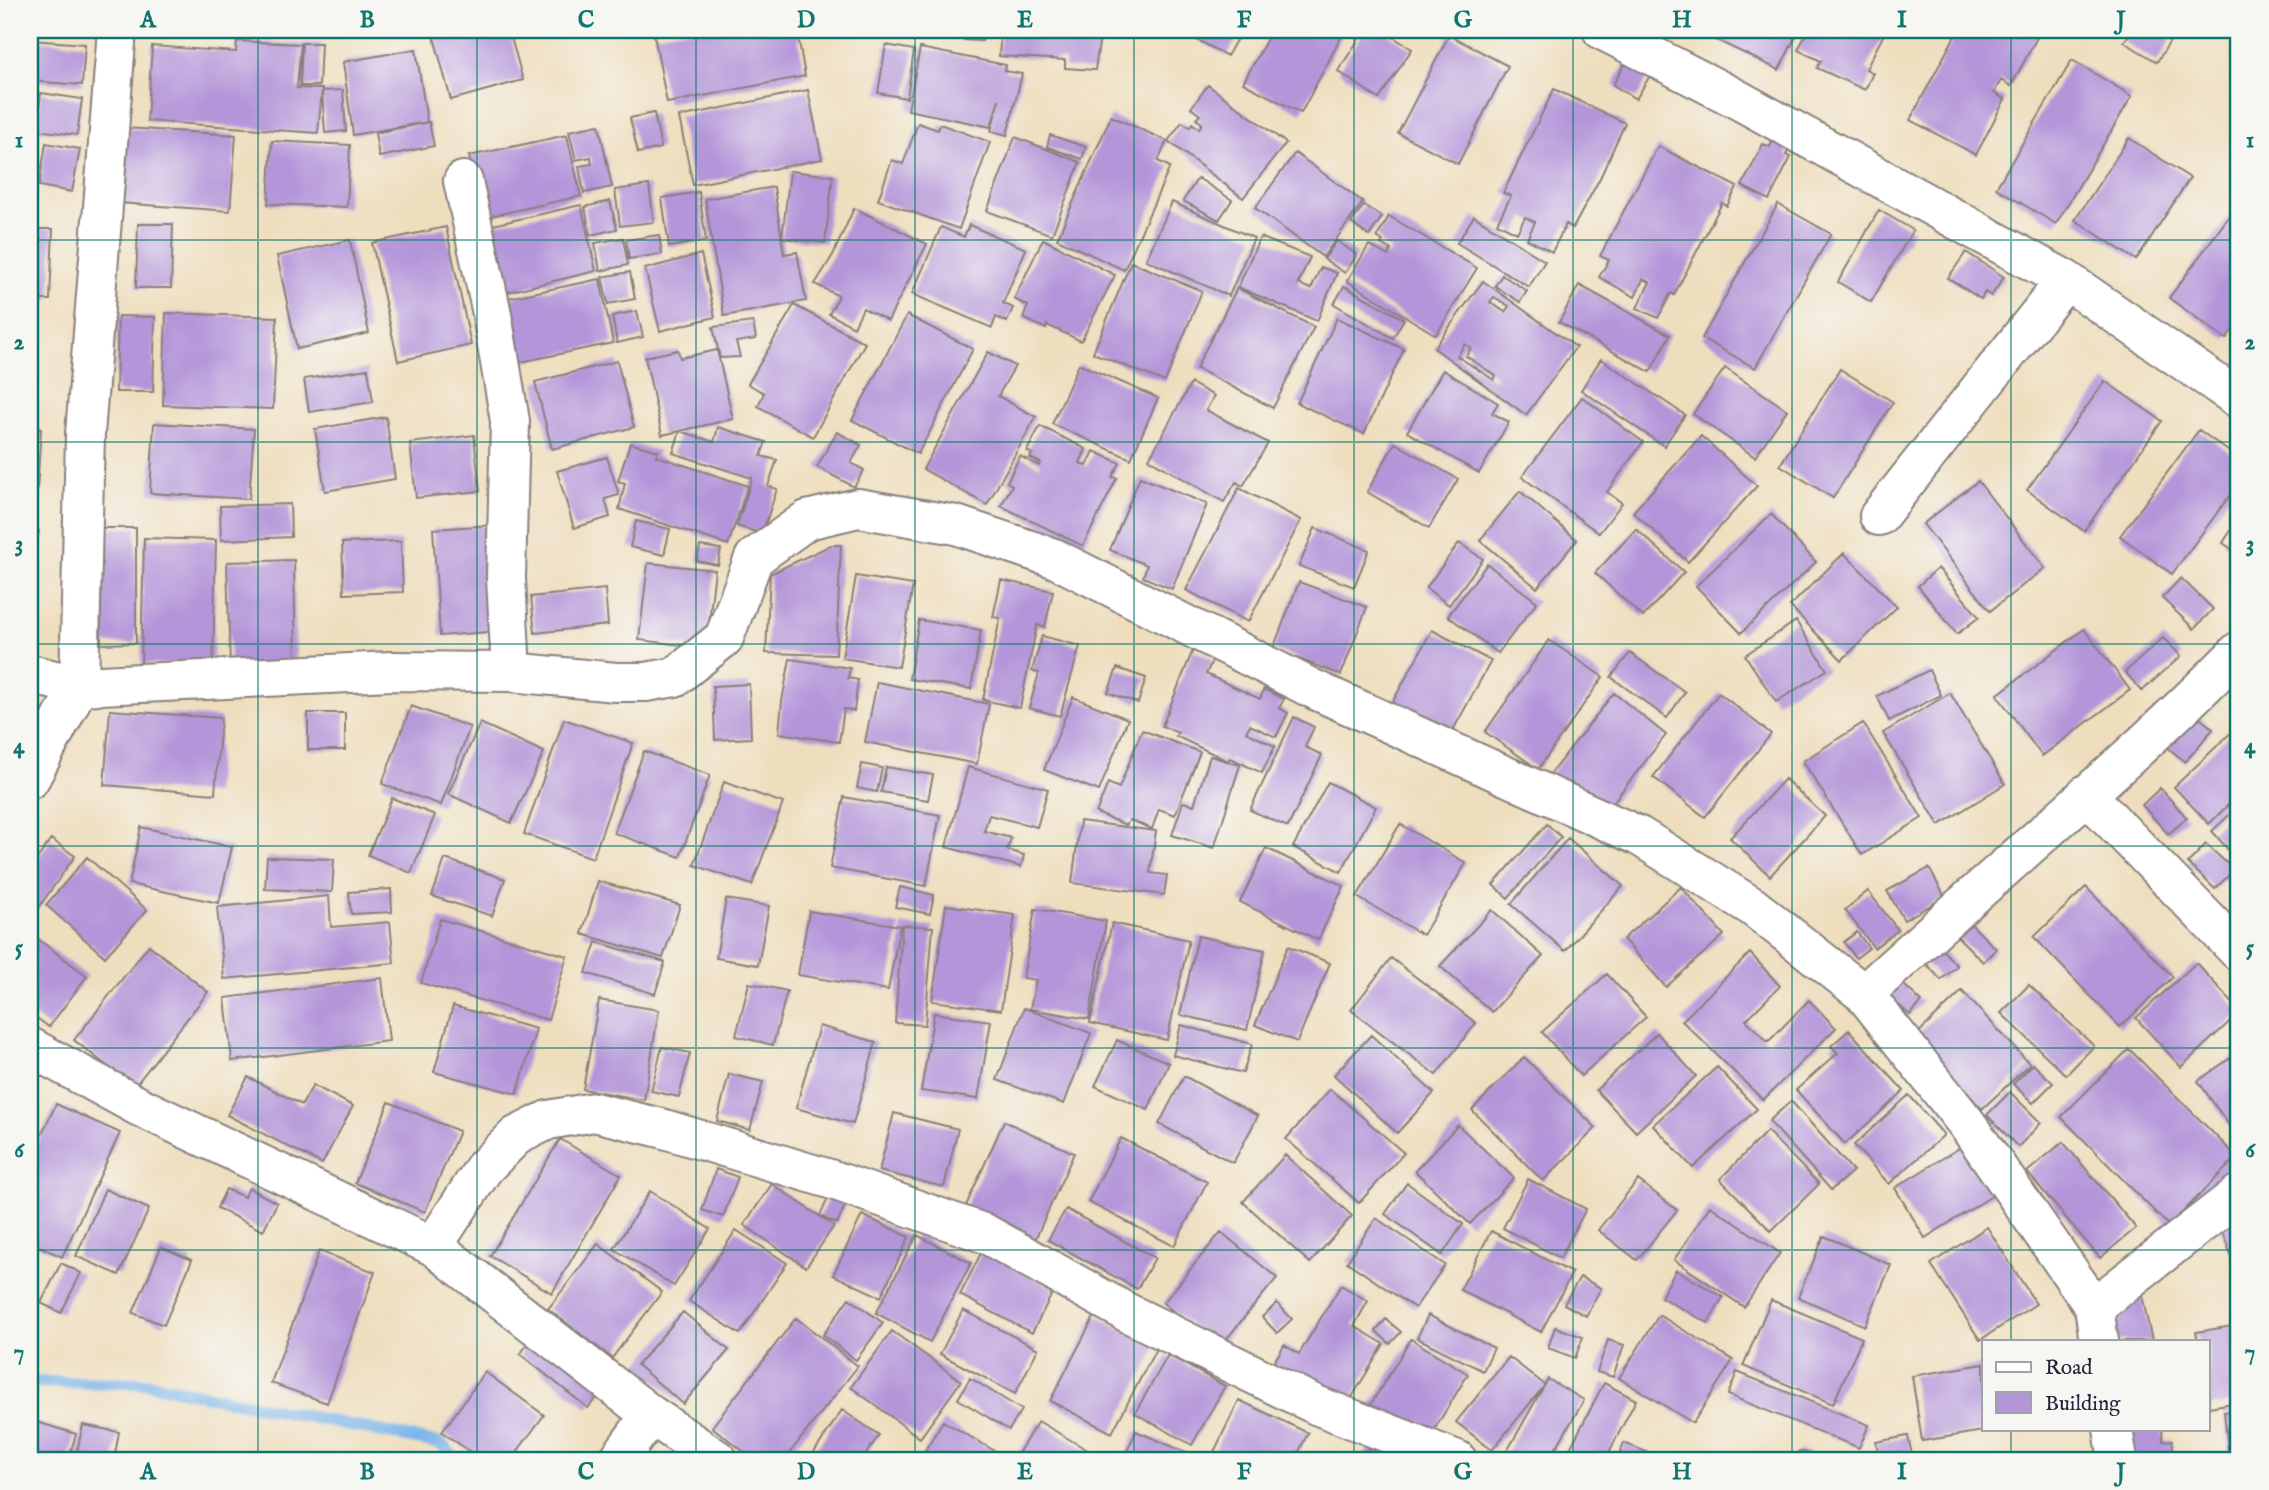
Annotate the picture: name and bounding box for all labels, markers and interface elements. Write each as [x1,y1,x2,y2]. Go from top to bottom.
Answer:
text: A [139,6,157,35]
text: B [359,6,375,35]
text: C [578,6,595,35]
text: D [797,6,815,35]
text: E [1017,6,1033,35]
text: F [1237,6,1252,35]
text: G [1454,6,1473,35]
text: H [1672,6,1692,35]
text: I [1897,6,1907,35]
text: J [2113,6,2126,35]
text: 1 [15,126,23,155]
text: 1 [2246,126,2254,155]
text: 2 [14,328,25,357]
text: 2 [2245,328,2256,357]
text: 3 [15,530,23,559]
text: 3 [2246,530,2254,559]
text: 4 [13,732,25,761]
text: 4 [2244,732,2256,761]
text: 5 [15,934,24,963]
text: 5 [2246,934,2255,963]
text: 6 [14,1136,25,1165]
text: 6 [2245,1136,2256,1165]
text: 7 [14,1338,24,1367]
text: 7 [2245,1338,2255,1367]
legend [1982,1340,2210,1430]
text: Road [2045,1355,2093,1382]
text: Building [2045,1391,2121,1418]
text: A [139,1458,157,1487]
text: B [359,1458,375,1487]
text: C [578,1458,595,1487]
text: D [797,1458,815,1487]
text: E [1017,1458,1033,1487]
text: F [1237,1458,1252,1487]
text: G [1454,1458,1473,1487]
text: H [1672,1458,1692,1487]
text: I [1897,1458,1907,1487]
text: J [2113,1458,2126,1487]

